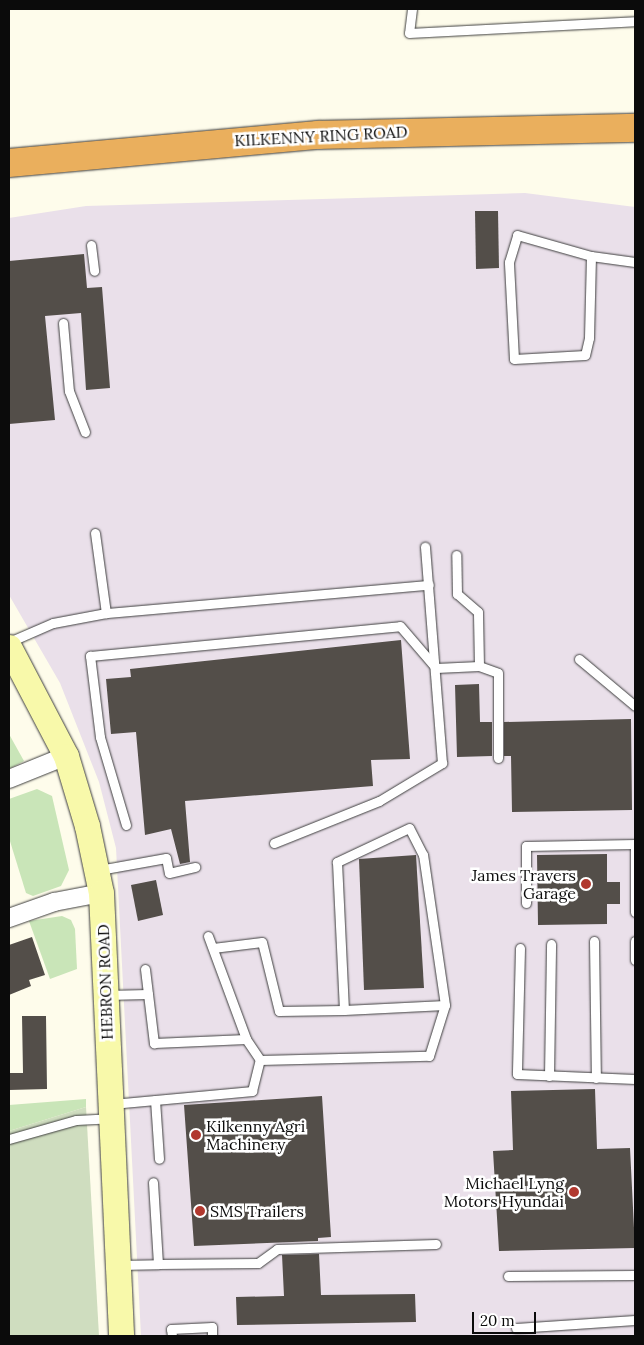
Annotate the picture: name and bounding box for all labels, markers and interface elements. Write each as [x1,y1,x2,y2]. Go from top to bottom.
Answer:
street label: KILKENNY RING ROAD [234,122,408,150]
place label: James Travers Garage [472,865,576,903]
marker: James Travers Garage [580,878,592,890]
street label: HEBRON ROAD [93,924,117,1040]
place label: Kilkenny Agri Machinery [206,1116,305,1154]
marker: Kilkenny Agri Machinery [190,1129,202,1141]
place label: Michael Lyng Motors Hyundai [444,1173,564,1211]
marker: Michael Lyng Motors Hyundai [568,1186,580,1198]
place label: SMS Trailers [210,1201,304,1221]
marker: SMS Trailers [194,1205,206,1217]
scale bar [474,1302,538,1334]
text: 20 m [480,1311,515,1330]

